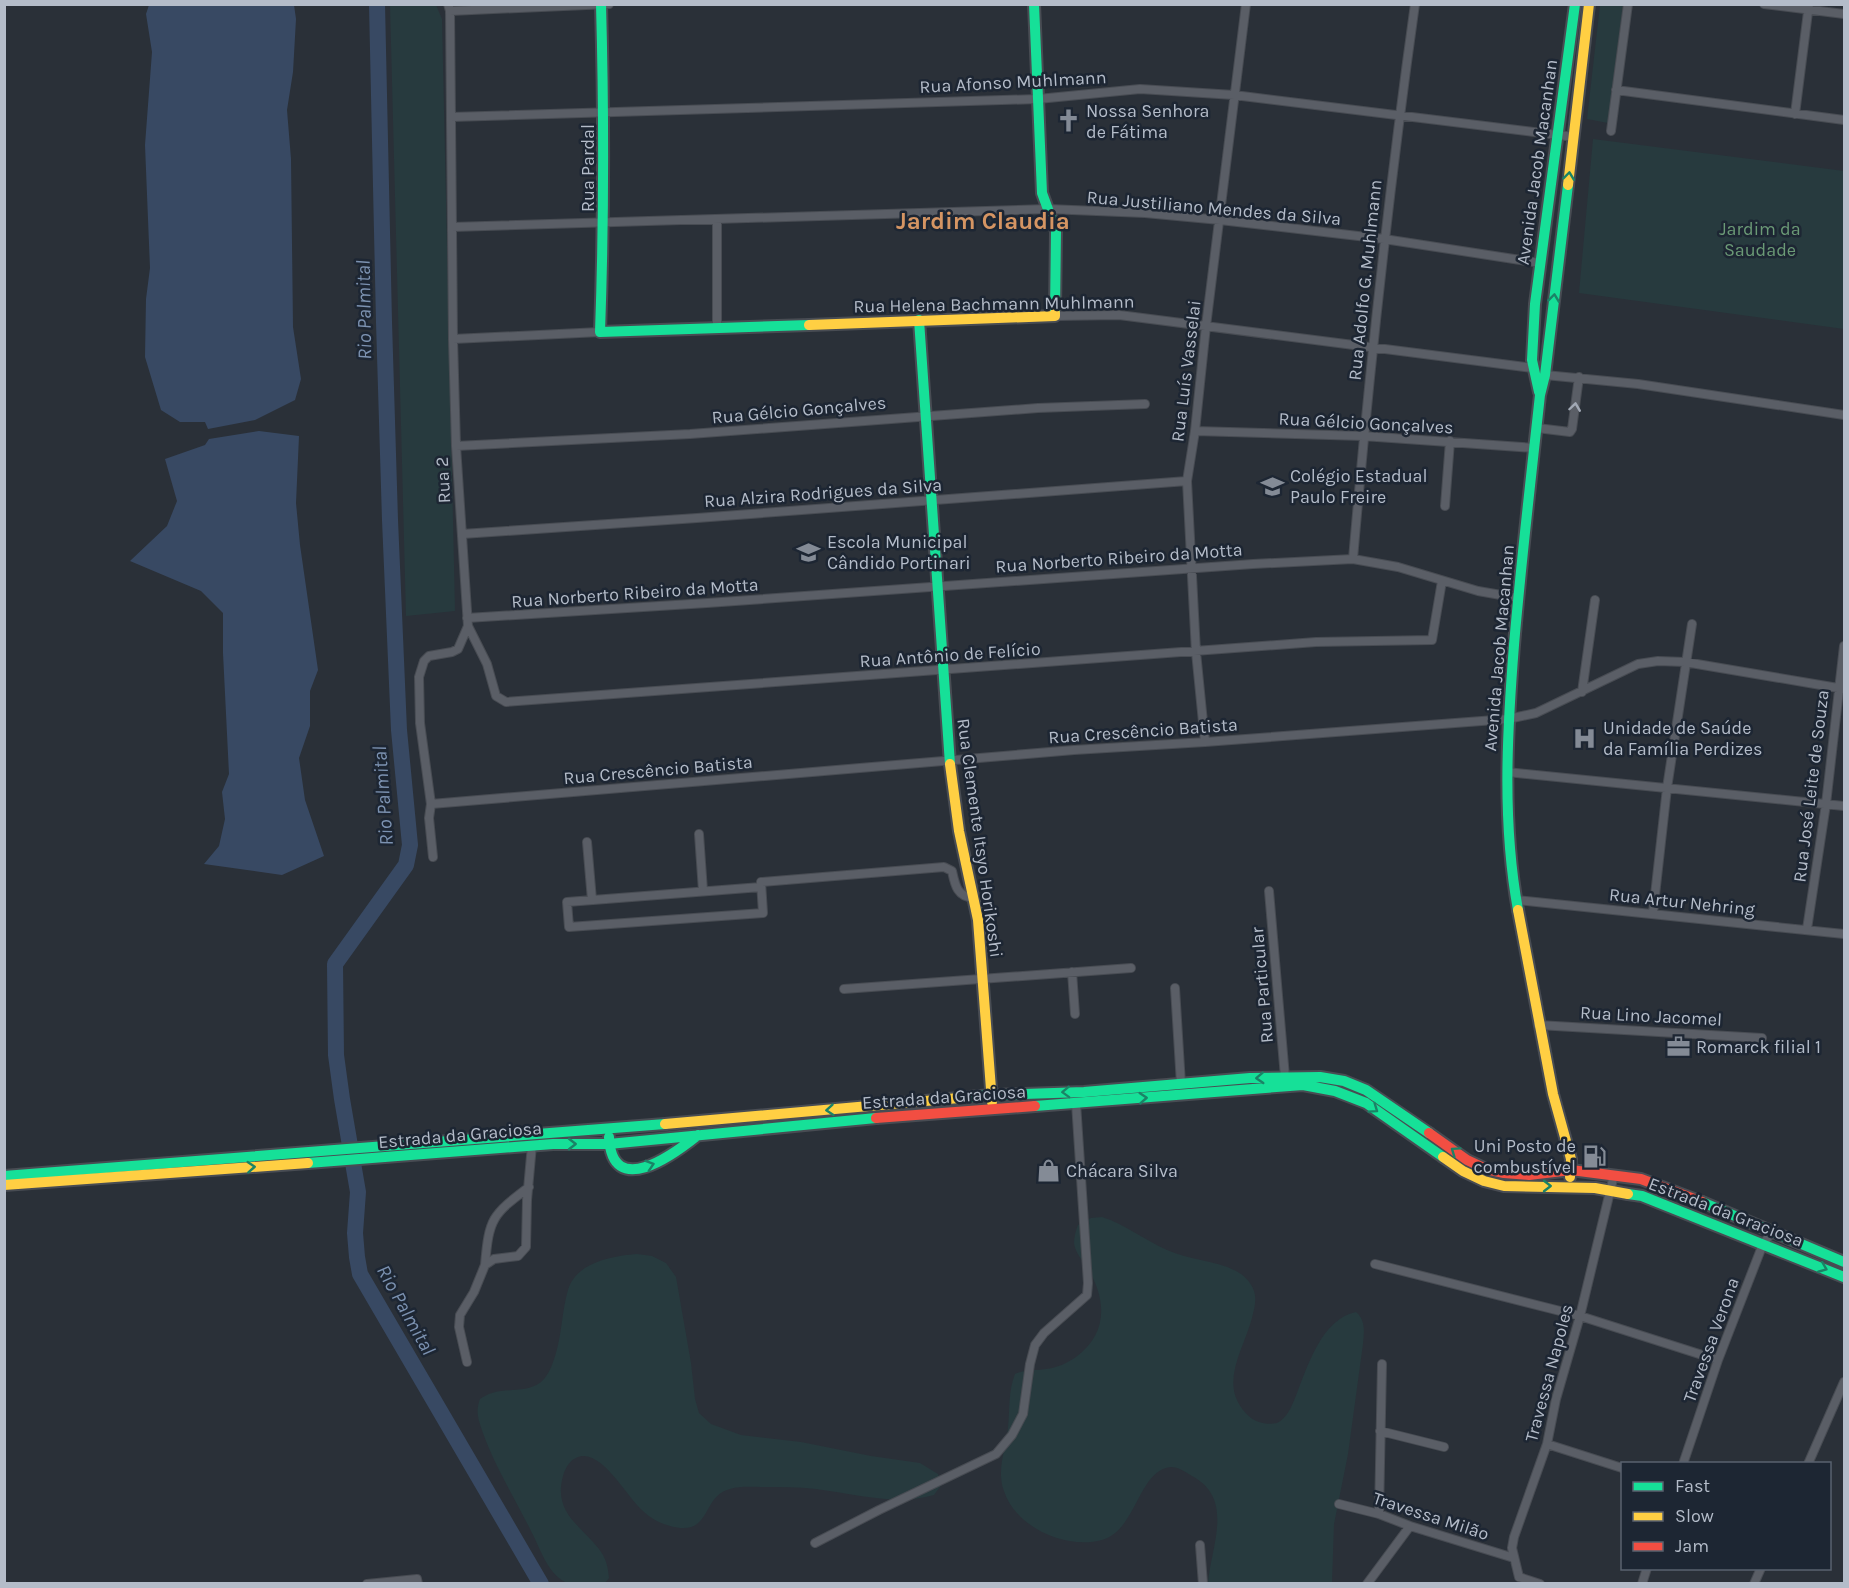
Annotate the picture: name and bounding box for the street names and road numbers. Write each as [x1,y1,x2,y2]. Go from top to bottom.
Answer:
street label: Avenida Jacob Macanhan [1512,58,1562,266]
street label: Rua Afonso Muhlmann [919,66,1107,98]
street label: Rua Pardal [577,124,599,212]
street label: Rua Adolfo G. Muhlmann [1344,178,1386,382]
street label: Rua Justiliano Mendes da Silva [1086,186,1342,230]
street label: Rua Helena Bachmann Muhlmann [853,291,1135,317]
street label: Rua Luís Vasselai [1166,299,1206,443]
street label: Rua Gélcio Gonçalves [711,391,887,429]
street label: Rua Gélcio Gonçalves [1278,407,1454,439]
street label: Rua 2 [431,456,455,504]
street label: Rua Alzira Rodrigues da Silva [703,474,943,512]
street label: Rua Norberto Ribeiro da Motta [995,538,1243,578]
street label: Avenida Jacob Macanhan [1479,544,1519,752]
street label: Rua Norberto Ribeiro da Motta [511,573,759,613]
street label: Rua Antônio de Felício [859,638,1041,672]
street label: Rua José Leite de Souza [1788,689,1834,883]
street label: Rua Crescêncio Batista [1048,713,1238,749]
street label: Rua Clemente Itsyo Horikoshi [952,717,1008,959]
street label: Rua Crescêncio Batista [562,751,754,789]
street label: Rua Artur Nehring [1608,883,1756,921]
street label: Rua Particular [1246,926,1278,1044]
street label: Rua Lino Jacomel [1579,1001,1723,1031]
street label: Estrada da Graciosa [861,1080,1027,1114]
street label: Estrada da Graciosa [377,1117,543,1153]
street label: Estrada da Graciosa [1645,1172,1807,1252]
street label: Travessa Verona [1678,1274,1744,1406]
street label: Travessa Napoles [1520,1302,1578,1444]
street label: Travessa Milão [1370,1487,1492,1545]

